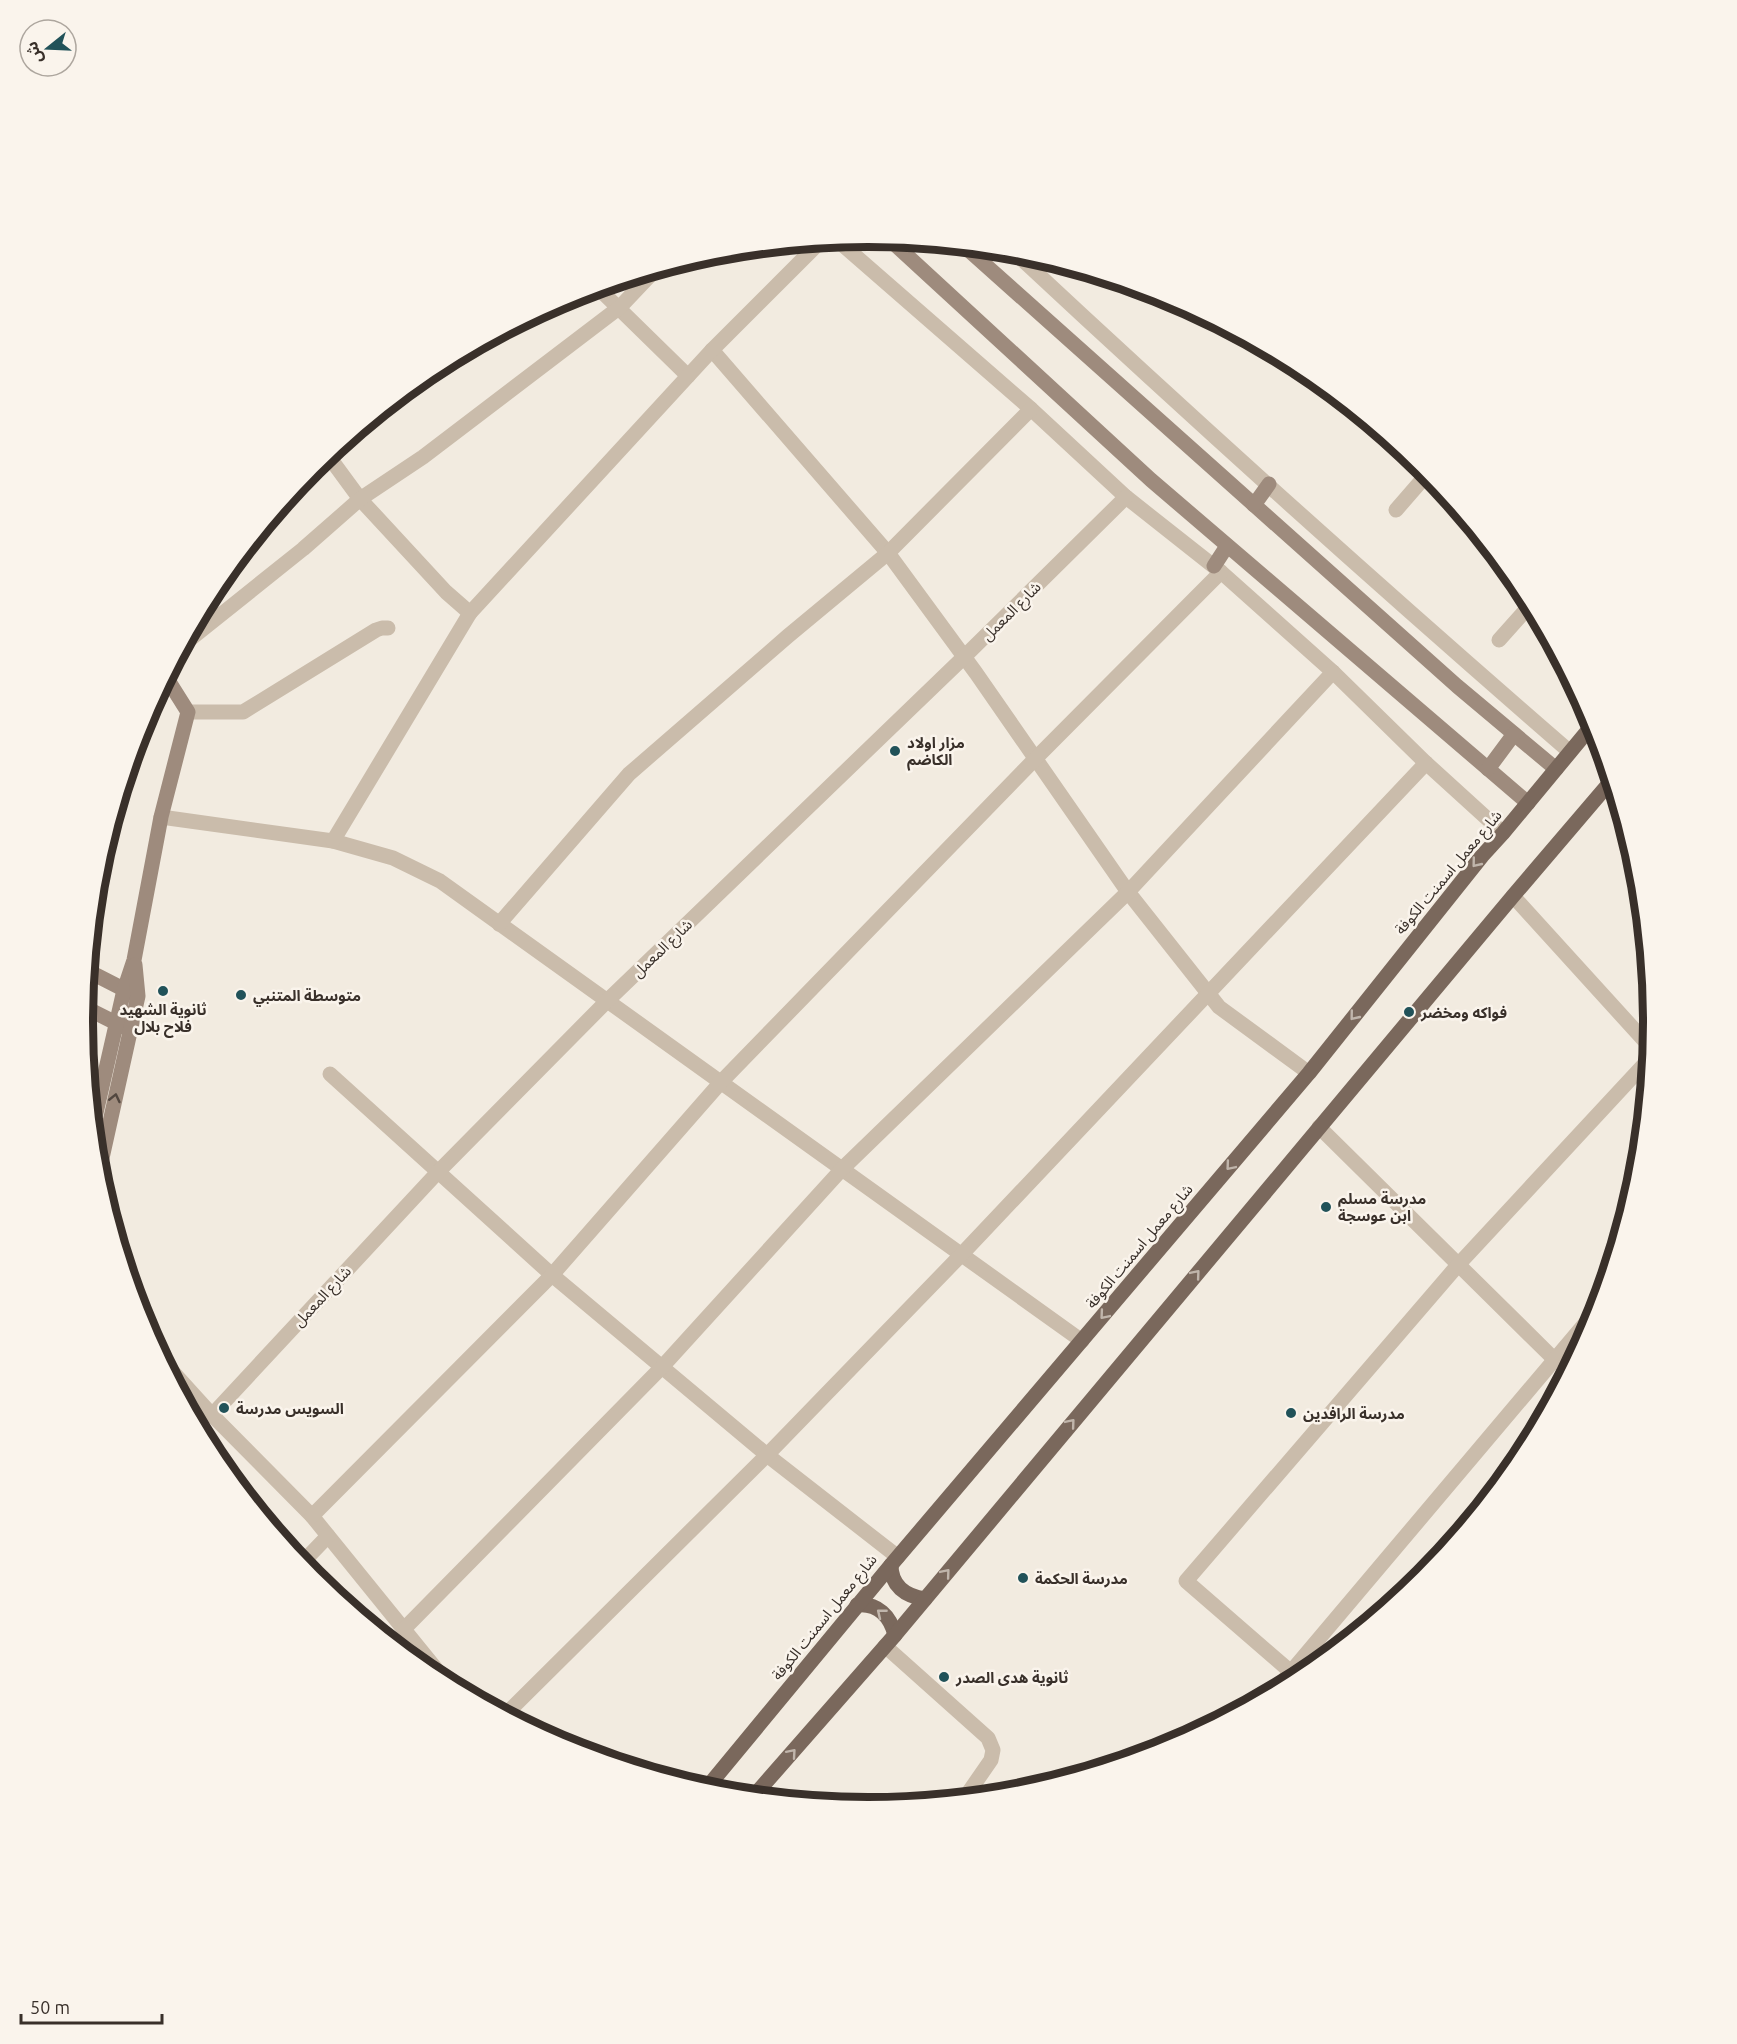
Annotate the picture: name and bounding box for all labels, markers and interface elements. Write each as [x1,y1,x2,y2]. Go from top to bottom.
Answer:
north arrow [18,18,78,78]
text: ش [22,39,47,66]
street label: شارع المعمل [978,578,1047,647]
place label: مزار اولاد الكاضم [907,734,965,771]
marker: مزار اولاد الكاضم [888,744,902,758]
street label: شارع معمل اسمنت الكوفة [1391,806,1508,940]
one-way arrow [1472,856,1483,867]
street label: شارع المعمل [629,915,698,983]
marker: ثانوية الشهيد فلاح بلال [156,984,170,998]
place label: متوسطة المتنبي [253,987,361,1007]
marker: متوسطة المتنبي [234,988,248,1002]
place label: ثانوية الشهيد فلاح بلال [119,1001,207,1038]
place label: فواكه ومخضر [1420,1004,1507,1022]
marker: فواكه ومخضر [1402,1005,1416,1019]
one-way arrow [1351,1009,1362,1020]
one-way arrow [108,1094,121,1104]
one-way arrow [1226,1159,1237,1170]
street label: شارع معمل اسمنت الكوفة [1082,1180,1199,1314]
place label: مدرسة مسلم ابن عوسجة [1338,1190,1426,1225]
marker: مدرسة مسلم ابن عوسجة [1319,1200,1333,1214]
street label: شارع المعمل [290,1262,357,1332]
one-way arrow [1189,1270,1200,1281]
one-way arrow [1100,1308,1111,1319]
place label: السويس مدرسة [236,1400,344,1418]
marker: السويس مدرسة [217,1401,231,1415]
place label: مدرسة الرافدين [1303,1405,1405,1423]
marker: مدرسة الرافدين [1284,1406,1298,1420]
one-way arrow [1064,1419,1075,1430]
street label: شارع معمل اسمنت الكوفة [768,1551,883,1686]
one-way arrow [939,1569,950,1580]
place label: مدرسة الحكمة [1035,1570,1128,1588]
marker: مدرسة الحكمة [1016,1571,1030,1585]
one-way arrow [877,1610,888,1621]
place label: ثانوية هدى الصدر [955,1669,1069,1687]
marker: ثانوية هدى الصدر [937,1670,951,1684]
one-way arrow [785,1749,796,1760]
scale bar [21,1987,162,2025]
text: 50 m [30,1997,70,2017]

